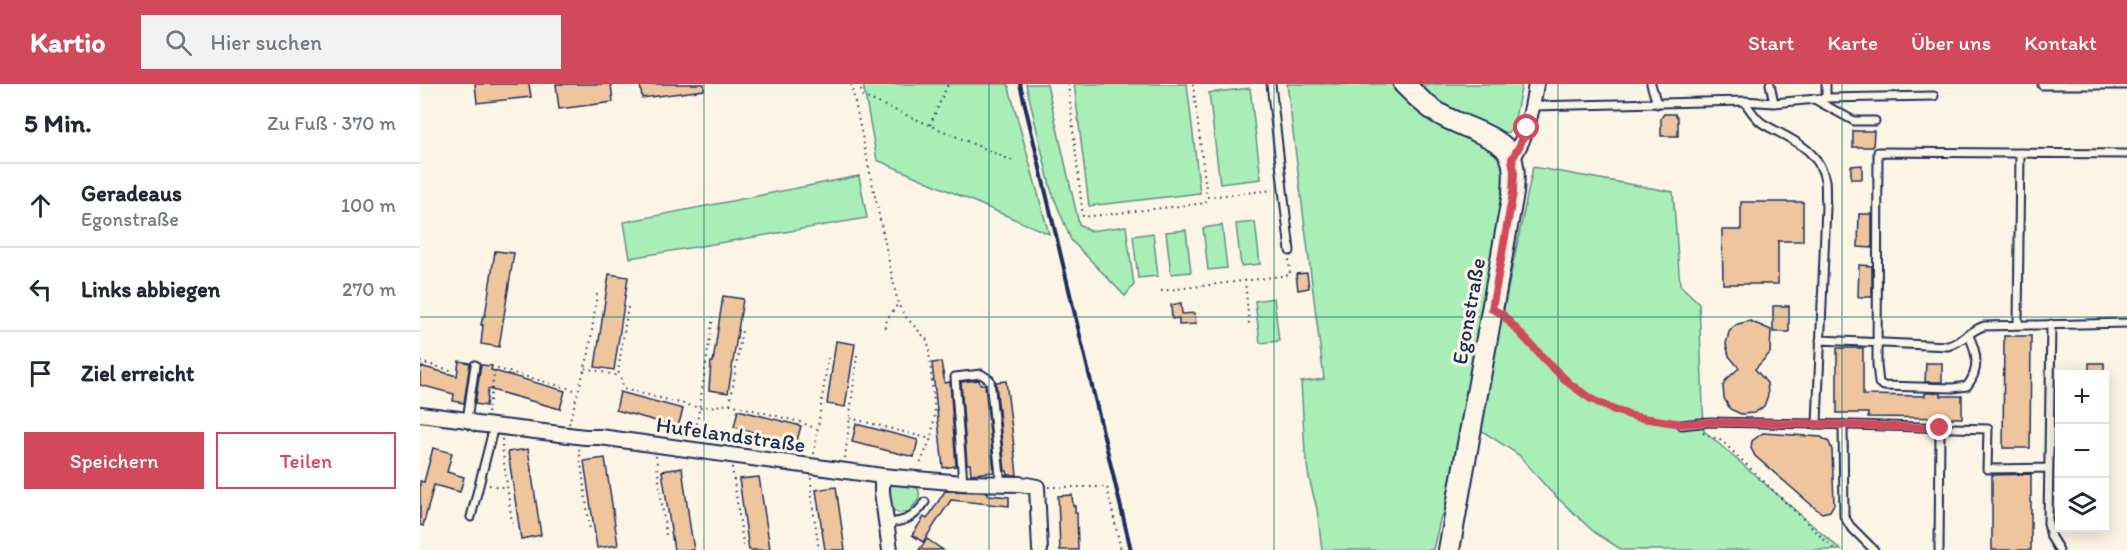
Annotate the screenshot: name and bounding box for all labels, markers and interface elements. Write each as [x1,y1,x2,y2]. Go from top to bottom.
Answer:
search box [141,15,561,69]
text: Kartio [30,25,105,59]
icon: search [162,26,195,59]
text: Hier suchen [210,29,322,56]
text: Start [1748,30,1794,55]
text: Karte [1827,30,1878,55]
text: Über uns [1911,30,1991,55]
text: Kontakt [2024,30,2097,55]
text: 5 Min. [24,107,92,139]
text: Zu Fuß · 370 m [267,111,396,135]
route start [1513,114,1539,140]
text: Geradeaus [81,180,182,207]
icon: ahead [24,189,57,222]
text: 100 m [341,193,396,217]
text: Egonstraße [81,207,179,231]
street label: Egonstraße [1446,256,1491,367]
icon: left [24,273,57,306]
text: Links abbiegen [81,276,220,303]
text: 270 m [342,277,396,301]
icon: arrive [24,357,57,390]
text: Ziel erreicht [81,360,194,387]
map controls [2055,370,2109,532]
button: + [2055,370,2109,424]
street label: Hufelandstraße [655,411,807,458]
route end [1926,414,1952,440]
button: − [2055,424,2109,478]
button: Speichern [24,432,204,489]
button: Teilen [216,432,396,489]
button: layers [2055,478,2109,532]

